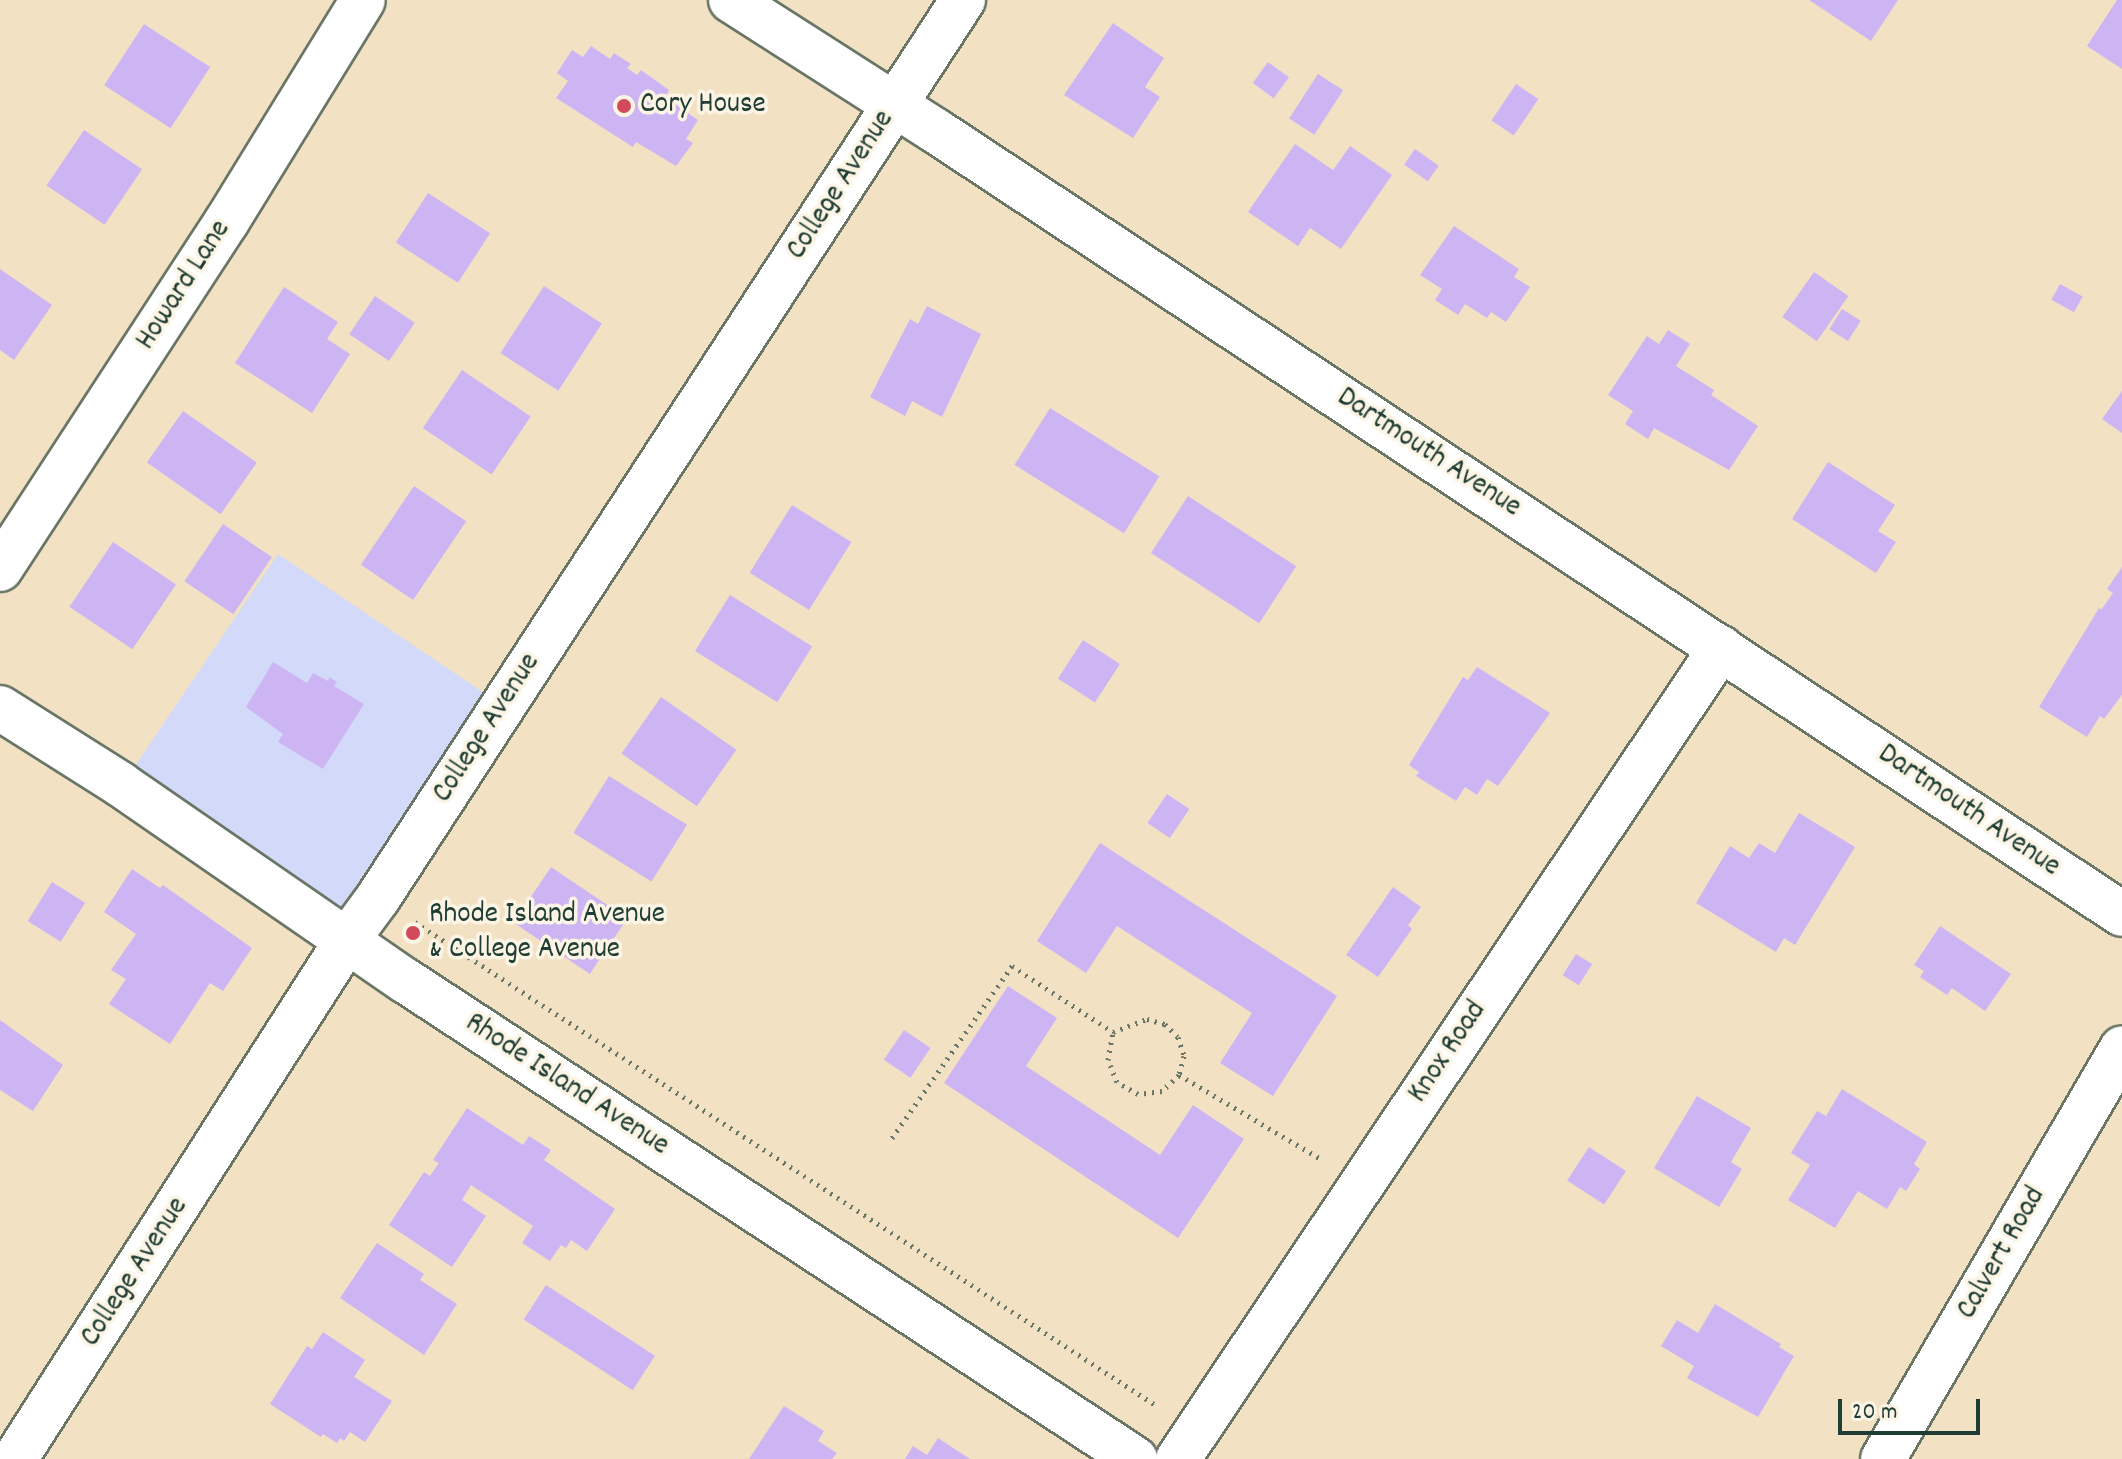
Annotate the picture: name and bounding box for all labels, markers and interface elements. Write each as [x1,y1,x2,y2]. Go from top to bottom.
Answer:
place label: Cory House [640,88,766,124]
marker: Cory House [615,97,633,115]
street label: College Avenue [780,105,904,267]
street label: Howard Lane [130,214,240,358]
street label: Dartmouth Avenue [1329,381,1527,527]
street label: College Avenue [426,648,550,810]
street label: Dartmouth Avenue [1870,738,2066,886]
place label: Rhode Island Avenue & College Avenue [429,898,665,968]
marker: Rhode Island Avenue & College Avenue [404,924,422,942]
street label: Knox Road [1402,995,1496,1111]
street label: Rhode Island Avenue [457,1007,675,1165]
street label: Calvert Road [1951,1181,2055,1327]
street label: College Avenue [74,1192,198,1354]
scale bar [1842,1383,1984,1433]
text: 20 m [1852,1396,1898,1430]

